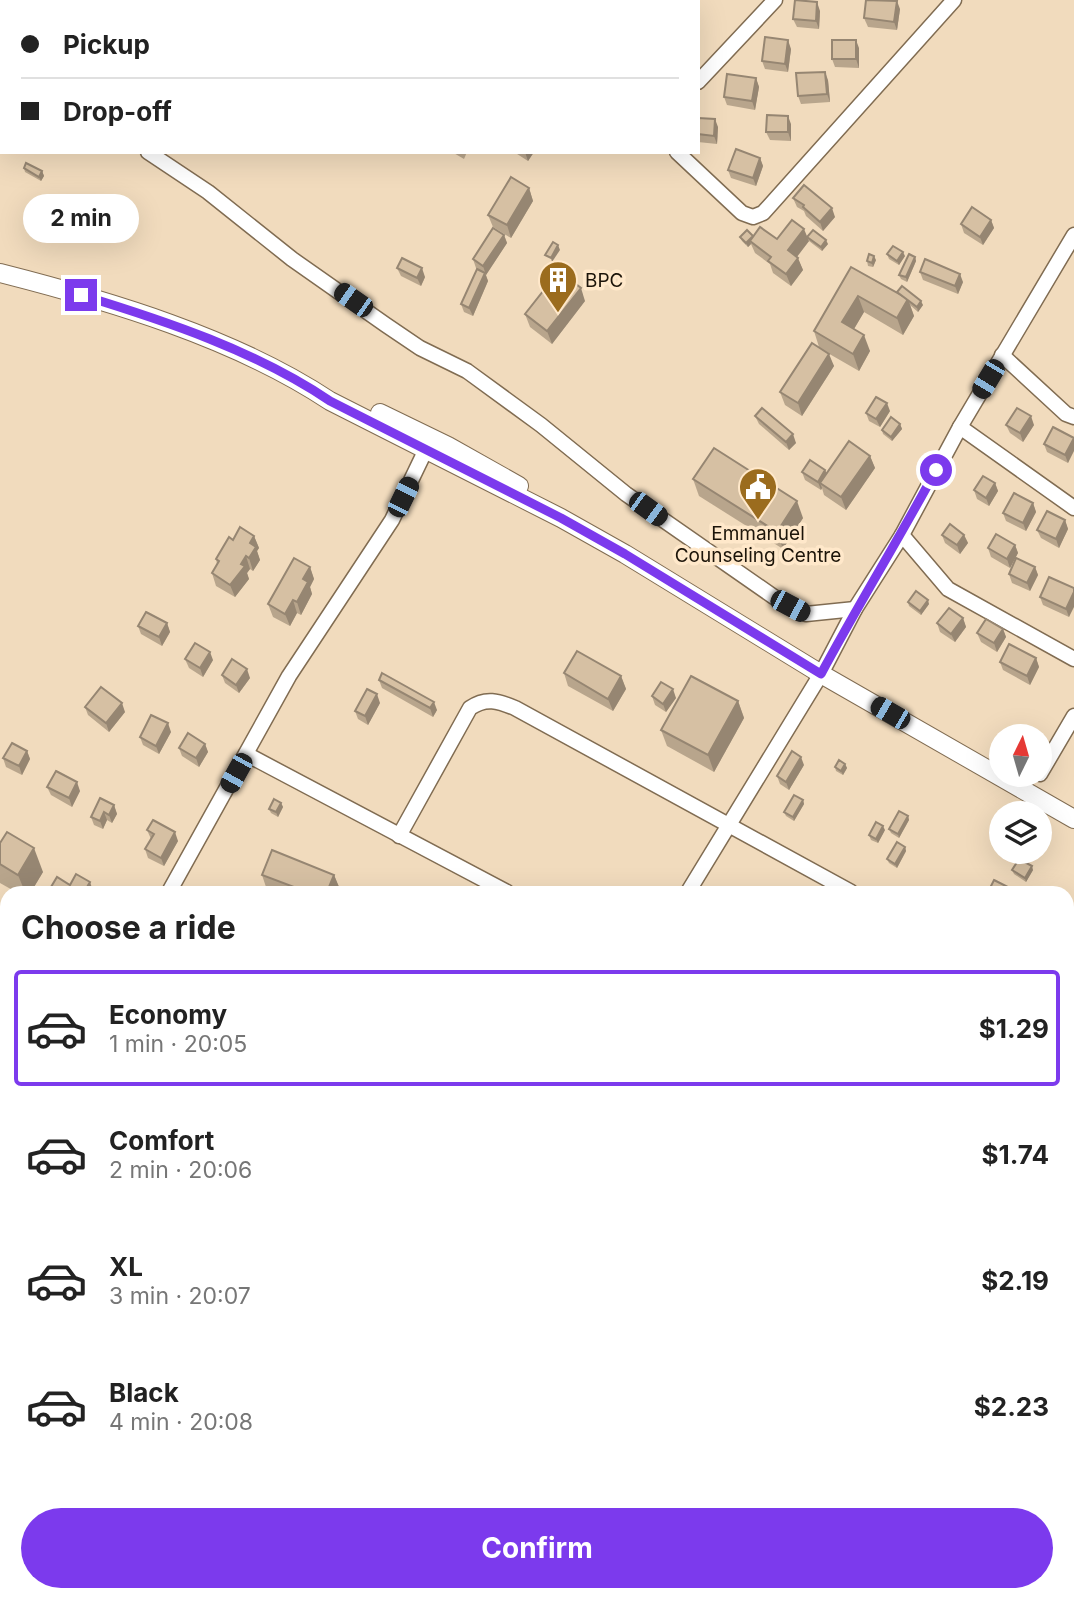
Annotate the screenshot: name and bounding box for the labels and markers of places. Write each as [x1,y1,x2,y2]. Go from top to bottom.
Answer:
building icon: BPC [537,259,579,314]
place label: BPC [585,269,623,292]
public building icon: Emmanuel Counseling Centre [737,466,779,521]
place label: Emmanuel Counseling Centre [675,522,841,567]

